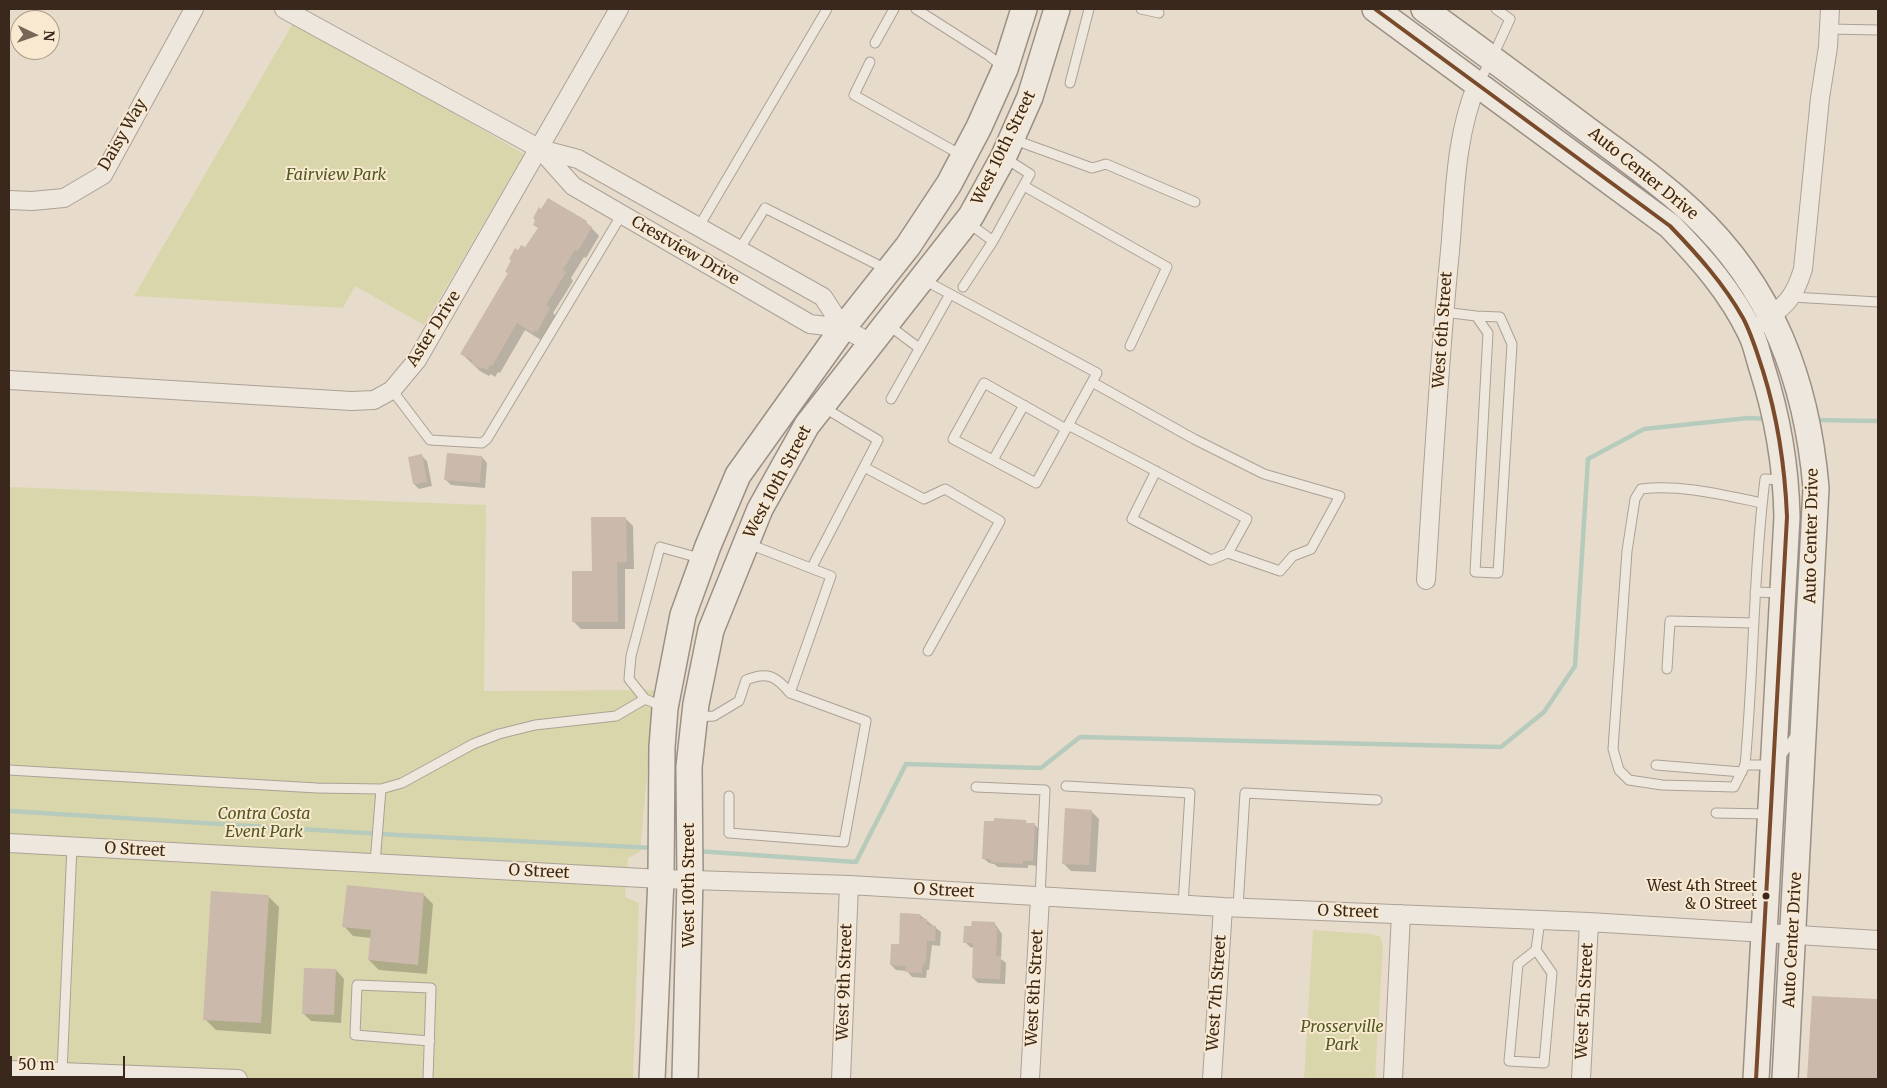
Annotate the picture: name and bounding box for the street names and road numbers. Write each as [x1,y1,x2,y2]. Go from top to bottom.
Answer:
street label: West 10th Street [968,88,1040,208]
street label: Daisy Way [95,96,151,174]
street label: Auto Center Drive [1584,124,1702,224]
street label: Crestview Drive [628,212,742,290]
street label: West 6th Street [1429,271,1457,389]
street label: Aster Drive [403,287,465,371]
street label: West 10th Street [740,422,816,542]
street label: Auto Center Drive [1801,468,1823,604]
street label: West 10th Street [679,823,699,947]
street label: O Street [104,839,166,861]
street label: O Street [508,861,570,883]
street label: Auto Center Drive [1780,872,1806,1008]
street label: O Street [913,880,975,902]
street label: O Street [1317,901,1379,923]
street label: West 9th Street [833,923,857,1041]
street label: West 8th Street [1022,929,1048,1047]
street label: West 7th Street [1203,934,1231,1052]
street label: West 5th Street [1572,942,1598,1060]

